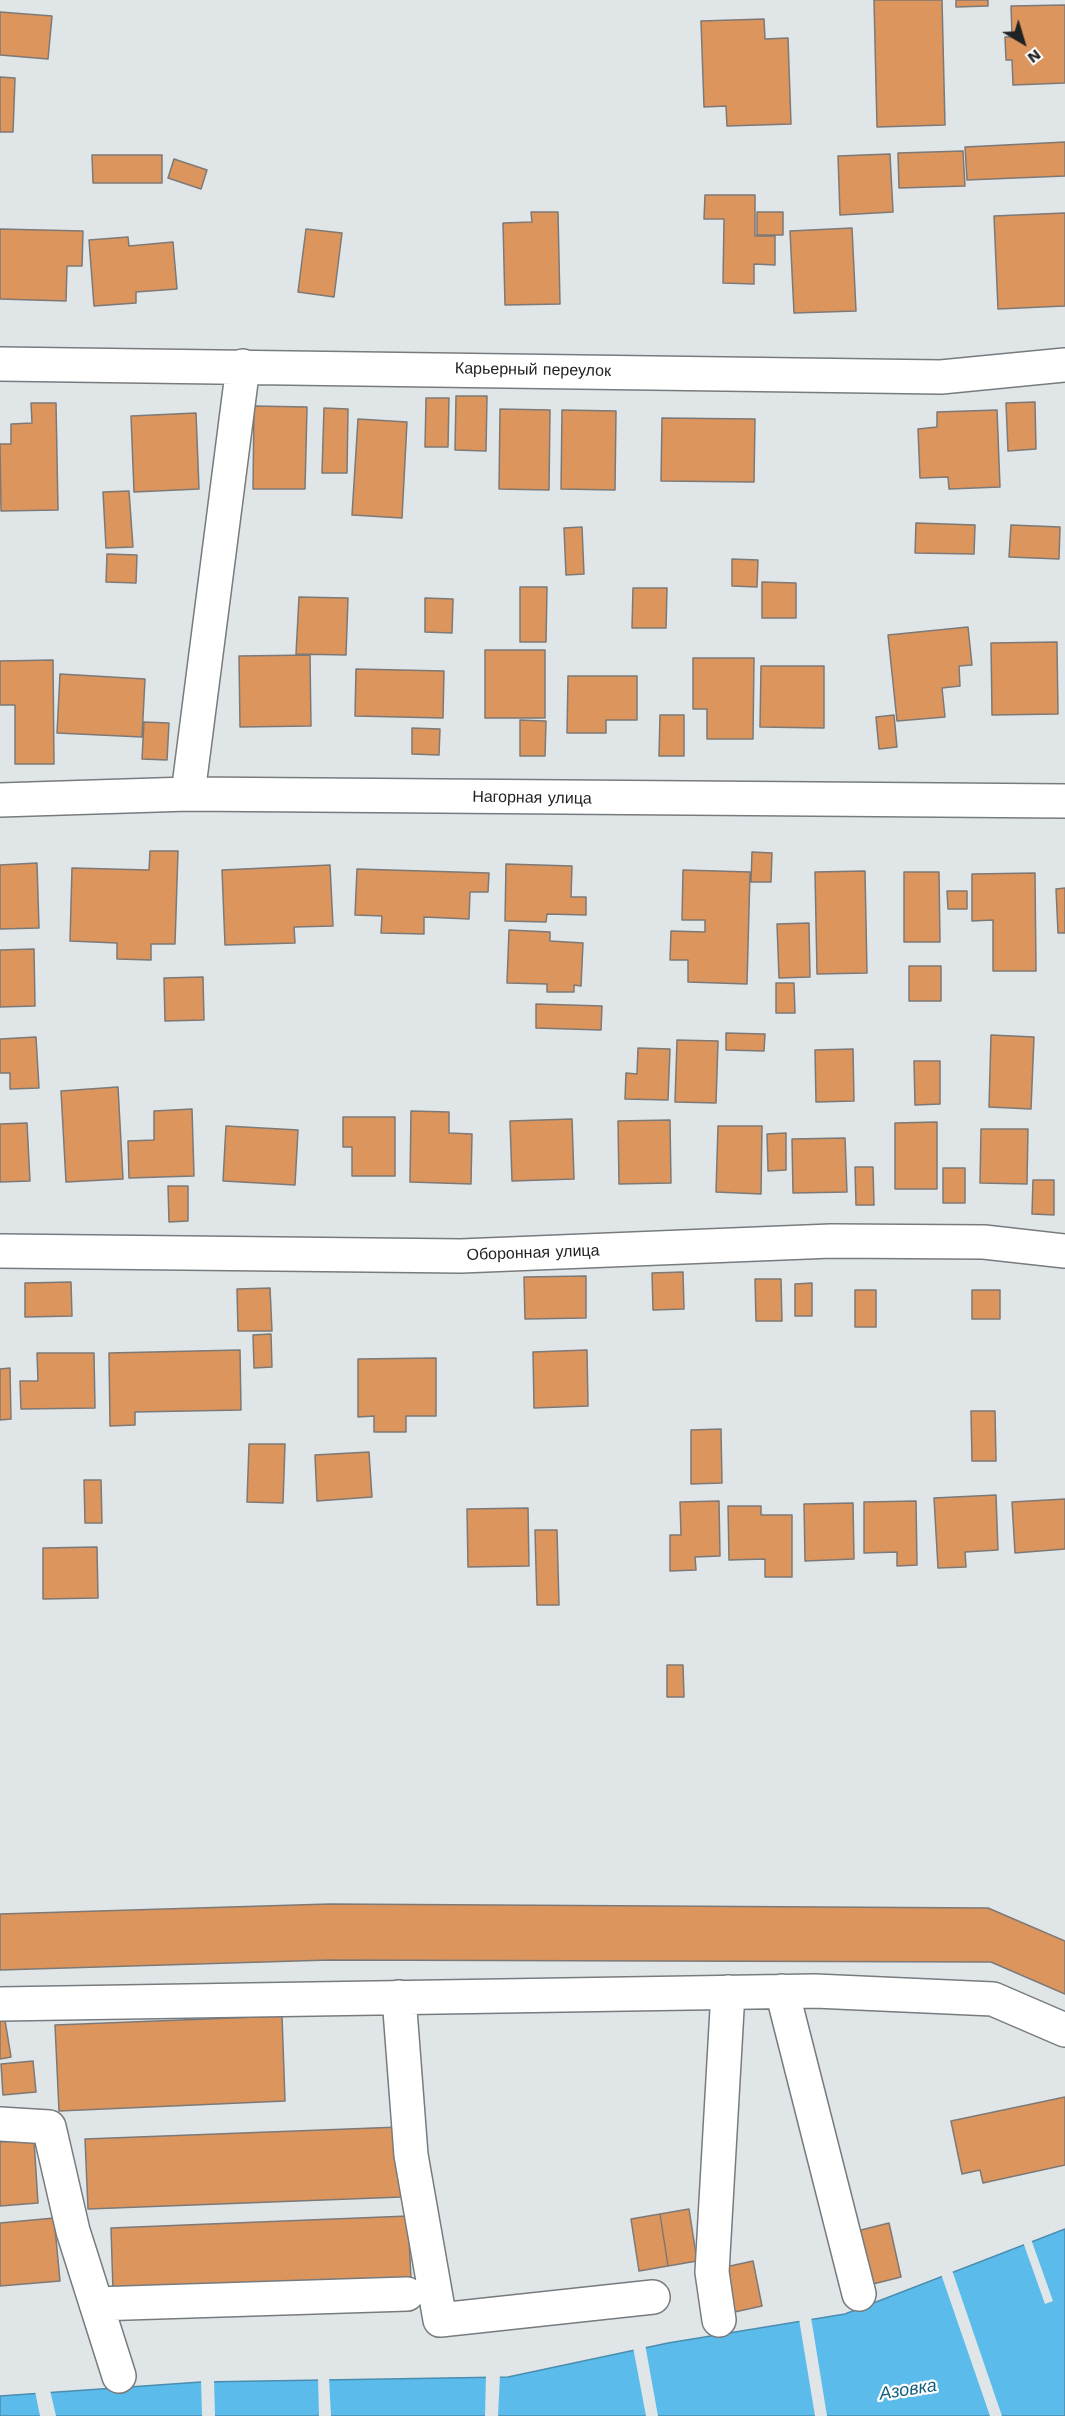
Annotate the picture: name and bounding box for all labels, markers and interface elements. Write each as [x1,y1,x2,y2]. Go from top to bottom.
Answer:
north arrow [993,12,1053,72]
text: N [1024,45,1045,68]
street label: Карьерный переулок [455,359,611,381]
street label: Нагорная улица [472,787,592,809]
street label: Оборонная улица [466,1241,600,1265]
water label: Азовка [878,2375,938,2405]

